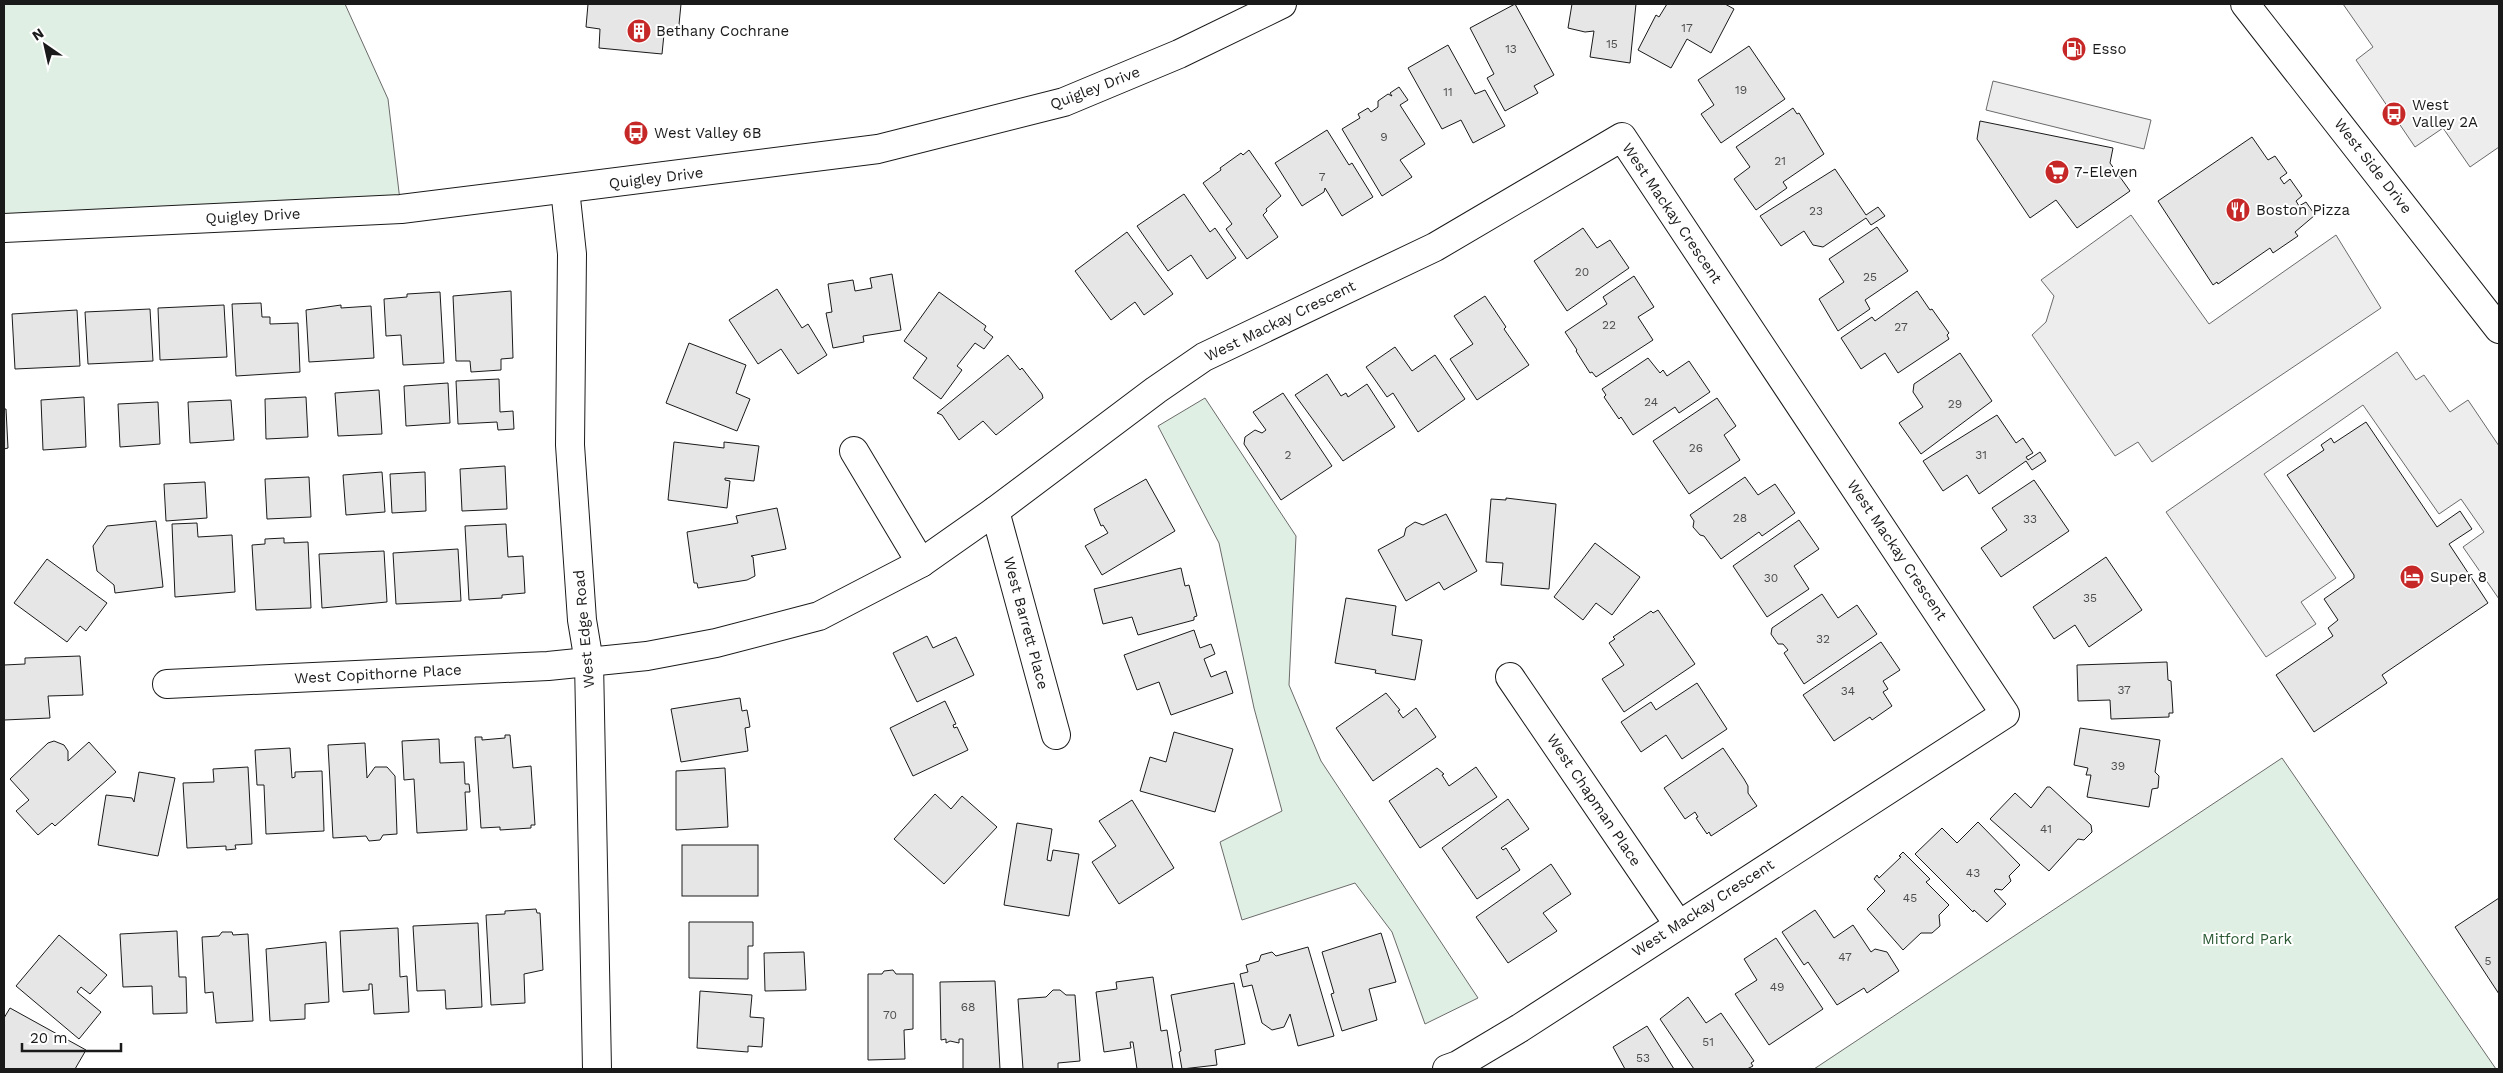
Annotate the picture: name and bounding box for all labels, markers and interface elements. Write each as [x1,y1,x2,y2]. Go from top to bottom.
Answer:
building icon: Bethany Cochrane [626,18,652,44]
north arrow [20,20,70,70]
house number: 17 [1681,21,1693,35]
place label: Bethany Cochrane [656,22,789,40]
text: N [29,25,47,44]
fuel station icon: Esso [2061,36,2087,62]
house number: 15 [1606,37,1618,51]
place label: Esso [2092,40,2126,58]
house number: 13 [1505,42,1517,56]
street label: Quigley Drive [1047,63,1143,113]
house number: 19 [1735,83,1747,97]
house number: 11 [1443,85,1453,99]
place label: West Valley 2A [2412,96,2478,131]
bus stop icon: West Valley 2A [2381,101,2407,127]
street label: West Side Drive [2330,115,2416,217]
bus stop icon: West Valley 6B [623,120,649,146]
place label: West Valley 6B [654,124,762,142]
house number: 9 [1380,130,1388,144]
street label: West Mackay Crescent [1618,139,1726,287]
house number: 21 [1774,154,1786,168]
supermarket icon: 7-Eleven [2044,159,2070,185]
street label: Quigley Drive [608,163,704,193]
place label: 7-Eleven [2074,163,2138,181]
house number: 7 [1319,170,1326,184]
restaurant icon: Boston Pizza [2225,197,2251,223]
place label: Boston Pizza [2256,201,2351,219]
house number: 23 [1809,204,1823,218]
street label: Quigley Drive [205,205,301,227]
house number: 20 [1575,265,1589,279]
house number: 25 [1863,270,1877,284]
street label: West Mackay Crescent [1202,276,1359,365]
house number: 22 [1602,318,1616,332]
house number: 27 [1894,320,1908,334]
house number: 24 [1644,395,1658,409]
house number: 29 [1948,397,1962,411]
house number: 26 [1689,441,1703,455]
house number: 2 [1285,448,1292,462]
house number: 31 [1975,448,1987,462]
street label: West Mackay Crescent [1843,476,1951,624]
house number: 28 [1733,511,1747,525]
house number: 33 [2023,512,2037,526]
street label: West Barrett Place [1000,555,1052,691]
hotel icon: Super 8 [2399,564,2425,590]
place label: Super 8 [2430,568,2487,586]
street label: West Edge Road [570,569,598,689]
house number: 30 [1764,571,1778,585]
house number: 35 [2083,591,2097,605]
house number: 32 [1816,632,1830,646]
street label: West Copithorne Place [294,661,462,687]
house number: 37 [2117,683,2131,697]
house number: 34 [1841,684,1855,698]
street label: West Chapman Place [1543,730,1645,870]
house number: 39 [2111,759,2125,773]
house number: 41 [2040,822,2052,836]
street label: West Mackay Crescent [1629,855,1778,961]
house number: 43 [1966,866,1980,880]
house number: 45 [1903,891,1917,905]
park label: Mitford Park [2202,930,2293,948]
house number: 47 [1838,950,1852,964]
house number: 5 [2485,954,2492,968]
house number: 49 [1770,980,1784,994]
house number: 68 [961,1000,975,1014]
house number: 70 [883,1008,897,1022]
scale bar [22,1020,121,1052]
text: 20 m [30,1029,68,1047]
house number: 51 [1702,1035,1714,1049]
house number: 53 [1636,1051,1650,1065]

